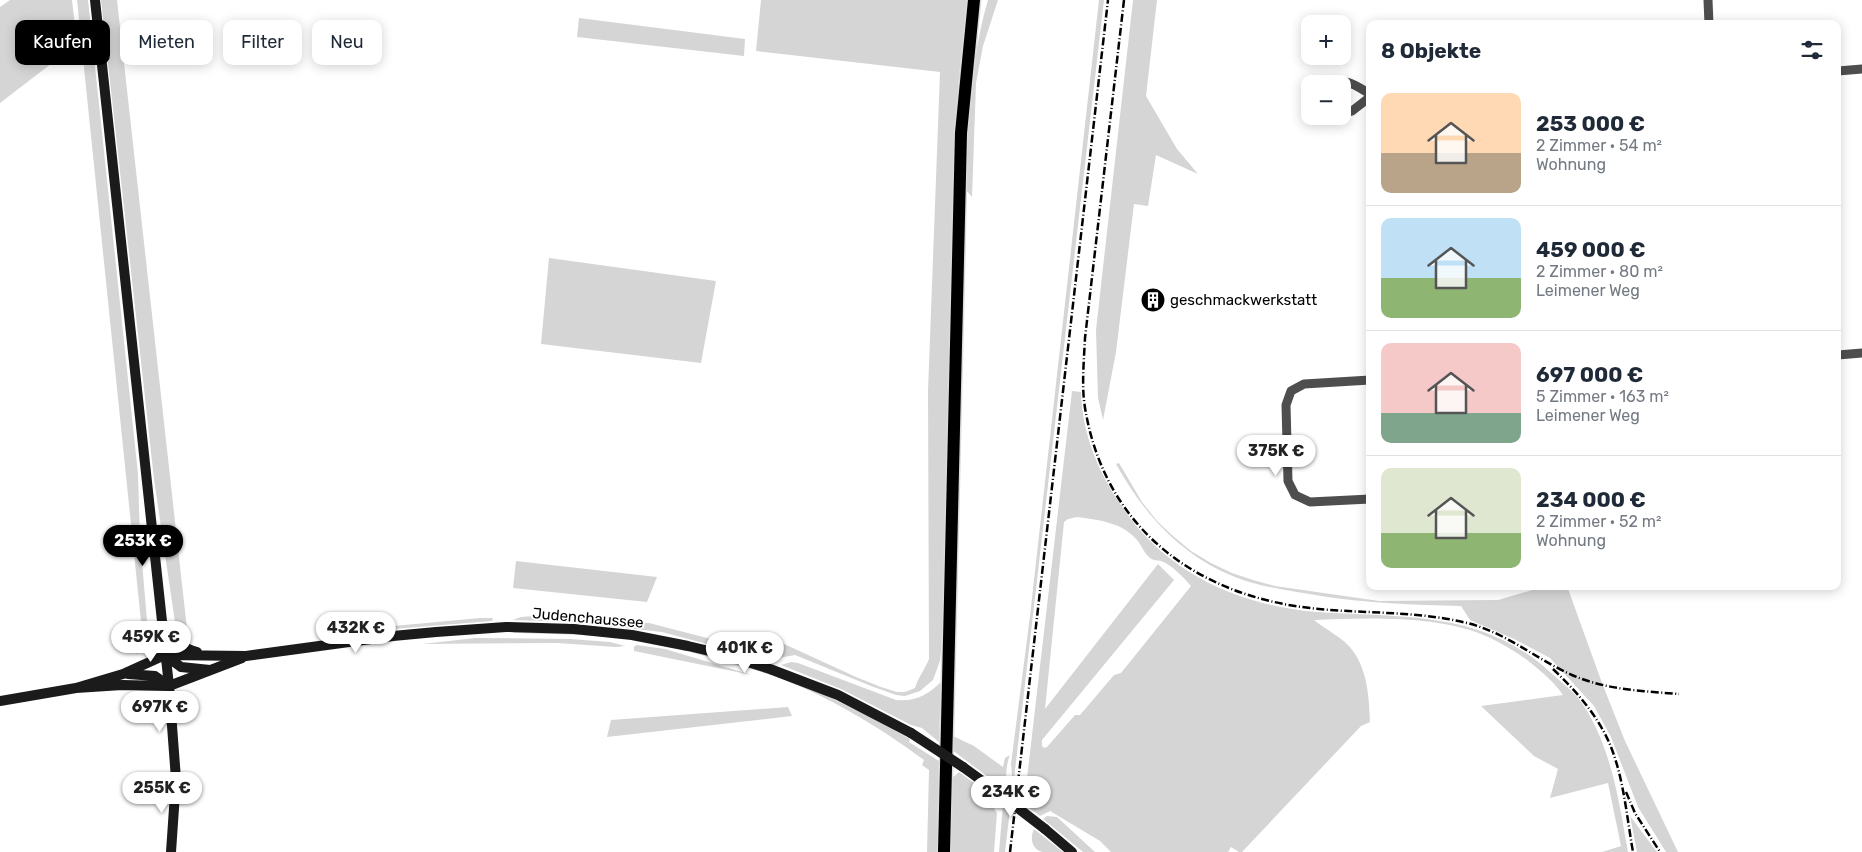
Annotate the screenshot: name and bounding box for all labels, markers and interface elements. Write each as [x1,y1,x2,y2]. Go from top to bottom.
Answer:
map controls [1301,15,1351,125]
button: + [1301,15,1351,65]
chip: Kaufen [15,20,110,65]
chip: Mieten [120,20,213,65]
chip: Filter [223,20,302,65]
chip: Neu [312,20,382,65]
icon: filters [1798,36,1826,64]
text: 8 Objekte [1381,38,1481,63]
button: − [1301,75,1351,125]
text: 253 000 € [1536,111,1645,136]
icon: home [1421,113,1481,173]
text: 2 Zimmer · 54 m² [1536,136,1662,155]
text: Wohnung [1536,155,1606,174]
text: 459 000 € [1536,237,1646,262]
icon: home [1421,238,1481,298]
text: 2 Zimmer · 80 m² [1536,262,1663,281]
text: Leimener Weg [1536,281,1640,300]
building icon: geschmackwerkstatt [1140,287,1166,313]
place label: geschmackwerkstatt [1170,291,1317,309]
text: 697 000 € [1536,362,1643,387]
icon: home [1421,363,1481,423]
text: 5 Zimmer · 163 m² [1536,387,1669,406]
text: Leimener Weg [1536,406,1640,425]
pin: 375K € [1235,434,1317,477]
text: 375K € [1248,441,1304,460]
text: 234 000 € [1536,487,1646,512]
icon: home [1421,488,1481,548]
text: 2 Zimmer · 52 m² [1536,512,1662,531]
pin: 253K € [102,524,184,567]
text: 253K € [114,531,172,550]
text: Wohnung [1536,531,1606,550]
street label: Judenchaussee [532,604,644,632]
pin: 432K € [315,612,397,654]
text: 432K € [327,618,385,637]
pin: 459K € [110,620,192,663]
text: 459K € [122,627,180,646]
pin: 401K € [704,632,786,674]
text: 401K € [717,638,773,657]
pin: 697K € [119,690,201,733]
text: 697K € [132,697,188,716]
pin: 255K € [121,772,203,814]
pin: 234K € [970,776,1052,818]
text: 255K € [133,778,191,797]
text: 234K € [982,782,1040,801]

